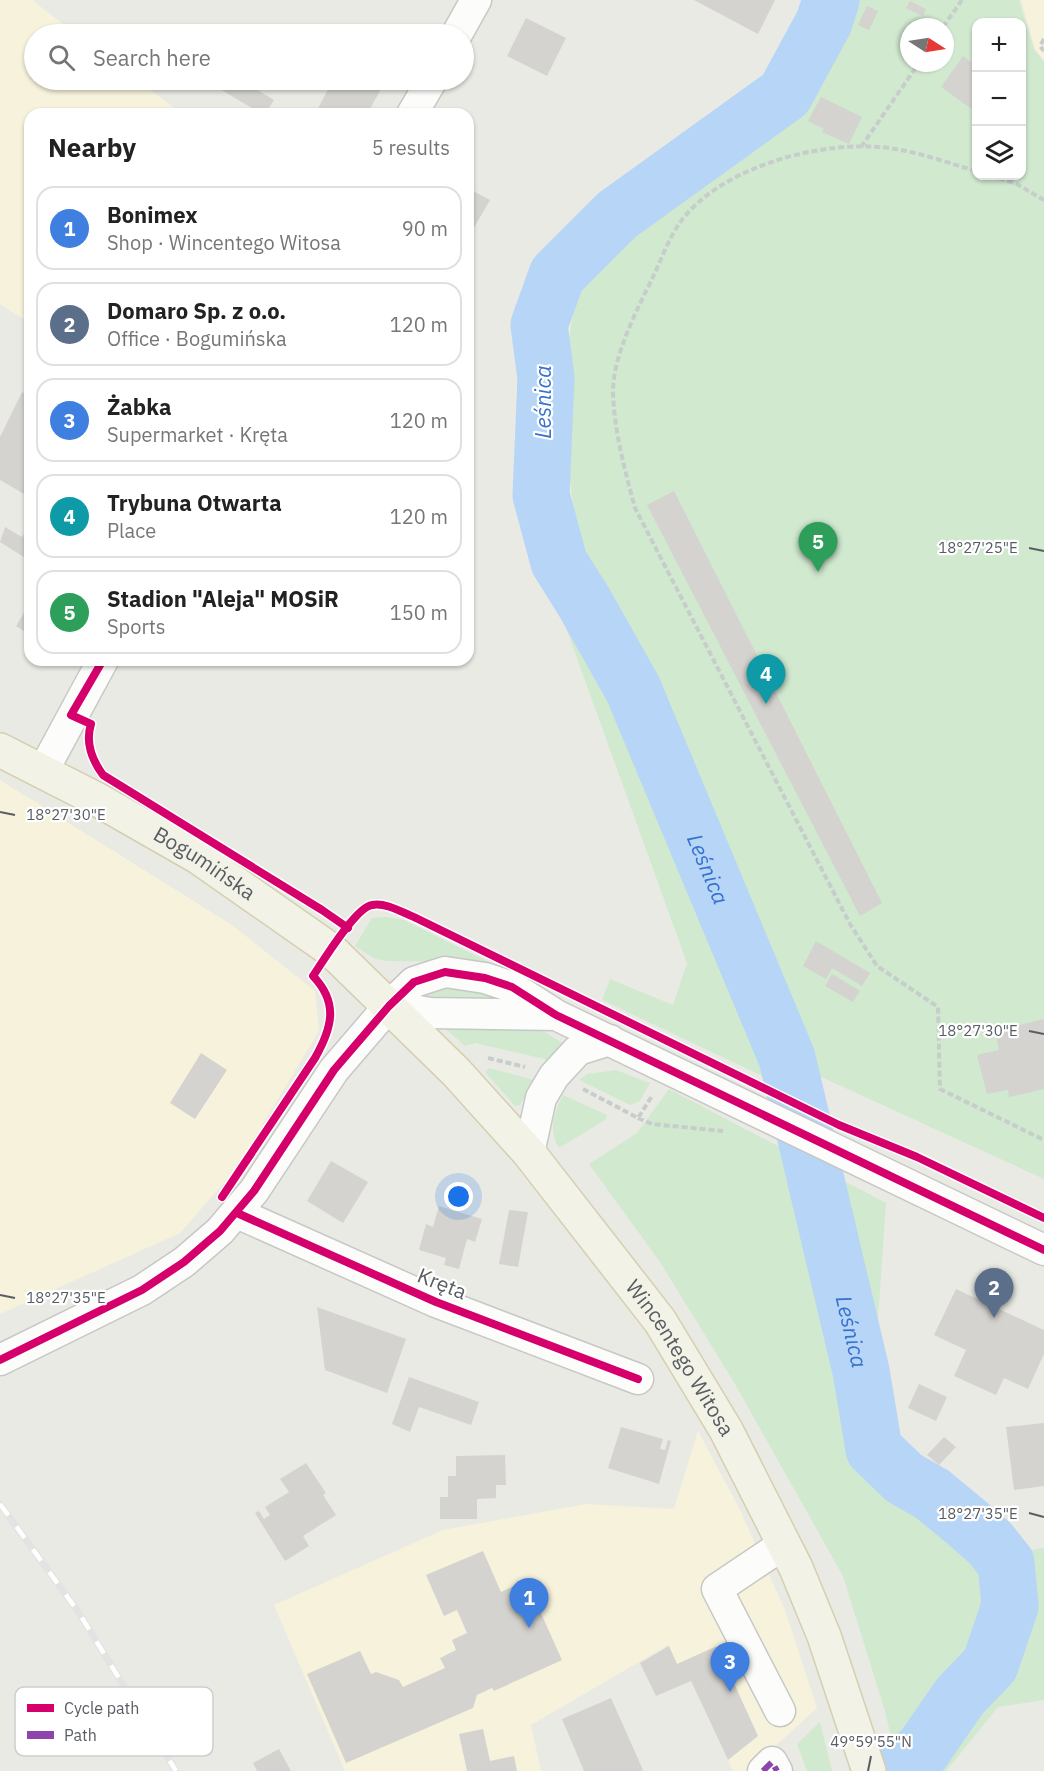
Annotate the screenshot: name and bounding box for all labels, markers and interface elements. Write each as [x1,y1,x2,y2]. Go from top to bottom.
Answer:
north arrow [900,18,954,72]
map controls [972,18,1026,180]
button: + [972,18,1026,72]
search box [24,24,474,90]
icon: search [45,41,78,74]
text: Search here [93,43,211,72]
button: − [972,72,1026,126]
button: layers [972,126,1026,180]
text: Nearby [48,130,136,164]
text: 5 results [372,134,450,161]
text: Bonimex [107,200,198,229]
text: 1 [64,215,76,242]
text: 90 m [402,215,448,242]
text: Shop · Wincentego Witosa [107,229,341,256]
text: Domaro Sp. z o.o. [107,296,286,325]
text: 2 [64,311,76,338]
text: 120 m [390,311,448,338]
text: Office · Bogumińska [107,325,287,352]
water label: Leśnica [528,365,557,439]
text: Żabka [107,392,171,421]
text: 3 [64,407,76,434]
text: 120 m [390,407,448,434]
text: Supermarket · Kręta [107,421,288,448]
text: Trybuna Otwarta [107,488,282,517]
text: 4 [64,503,76,530]
text: 120 m [390,503,448,530]
text: Place [107,517,156,544]
pin: 5 [798,522,838,572]
text: 18°27'25"E [938,538,1018,557]
text: Stadion "Aleja" MOSiR [107,584,339,613]
text: 5 [64,599,76,626]
text: 150 m [390,599,448,626]
text: Sports [107,613,166,640]
pin: 4 [746,654,786,704]
text: 18°27'30"E [26,805,106,824]
street label: Bogumińska [149,820,262,906]
water label: Leśnica [681,829,736,908]
text: 18°27'30"E [938,1021,1018,1040]
your location [444,1182,473,1211]
street label: Kręta [414,1261,471,1306]
pin: 2 [974,1268,1014,1318]
street label: Wincentego Witosa [620,1273,741,1441]
text: 18°27'35"E [26,1288,106,1307]
water label: Leśnica [830,1292,875,1371]
text: 18°27'35"E [938,1504,1018,1523]
pin: 1 [510,1578,548,1628]
pin: 3 [710,1642,750,1692]
legend [15,1687,213,1756]
text: Cycle path [64,1698,139,1718]
text: Path [64,1725,97,1745]
text: 49°59'55"N [830,1732,912,1751]

